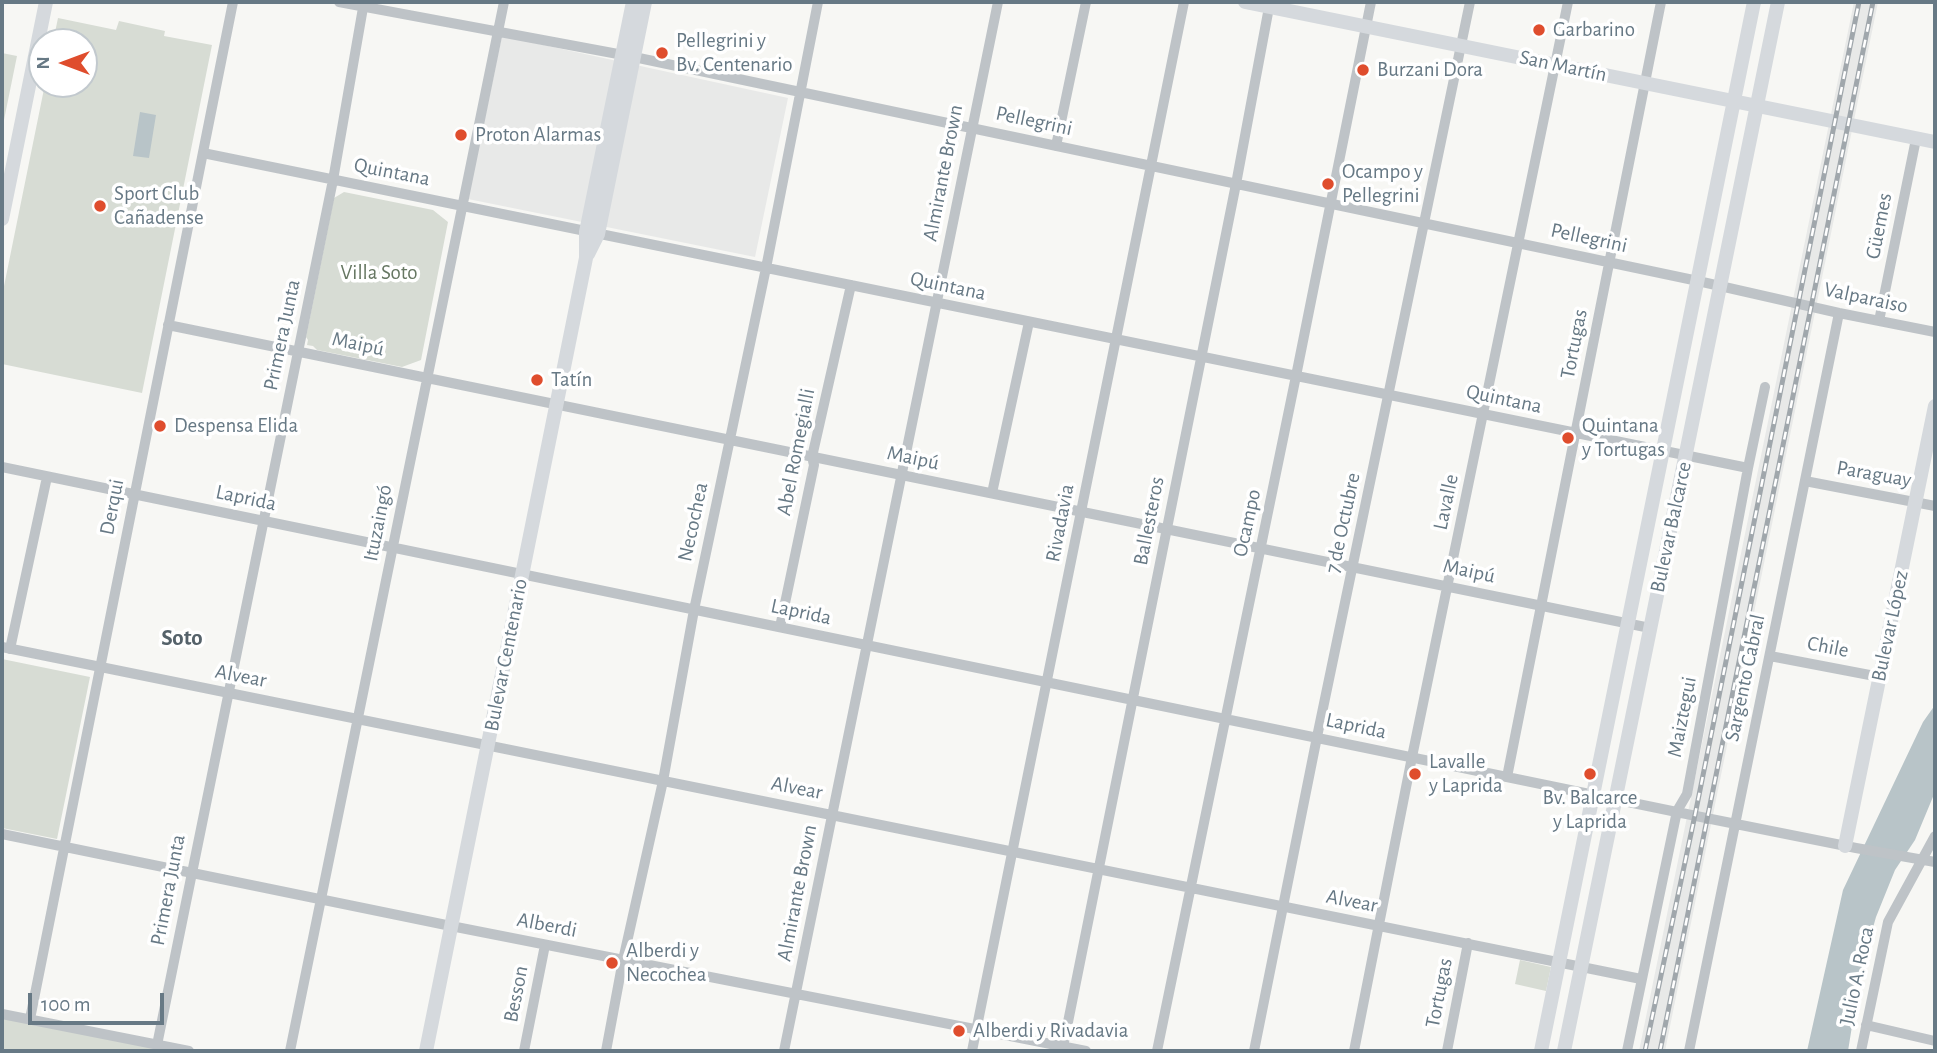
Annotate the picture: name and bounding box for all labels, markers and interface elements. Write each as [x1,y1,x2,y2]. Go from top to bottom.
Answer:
place label: Garbarino [1553,17,1635,43]
marker: Garbarino [1531,22,1547,38]
north arrow [28,28,98,98]
place label: Pellegrini y Bv. Centenario [676,28,793,78]
street label: San Martín [1517,44,1609,88]
marker: Pellegrini y Bv. Centenario [654,45,670,61]
text: N [34,56,53,70]
place label: Burzani Dora [1377,57,1483,83]
marker: Burzani Dora [1355,62,1371,78]
street label: Pellegrini [993,101,1075,141]
street label: Almirante Brown [917,103,969,243]
place label: Proton Alarmas [475,122,601,148]
marker: Proton Alarmas [453,127,469,143]
street label: Quintana [352,152,432,192]
place label: Ocampo y Pellegrini [1342,159,1423,209]
marker: Ocampo y Pellegrini [1320,176,1336,192]
place label: Sport Club Cañadense [114,181,204,231]
street label: Güemes [1860,191,1898,261]
marker: Sport Club Cañadense [92,198,108,214]
street label: Pellegrini [1548,218,1630,258]
park label: Villa Soto [341,260,417,286]
street label: Quintana [908,266,988,306]
street label: Primera Junta [258,277,306,393]
street label: Valparaiso [1822,277,1910,319]
street label: Tortugas [1555,307,1593,381]
street label: Maipú [330,326,386,362]
place label: Tatín [551,367,592,393]
marker: Tatín [529,372,545,388]
street label: Quintana [1464,379,1544,419]
street label: Abel Romegialli [771,386,821,518]
place label: Despensa Elida [174,413,298,439]
place label: Quintana y Tortugas [1582,413,1665,463]
marker: Despensa Elida [152,418,168,434]
marker: Quintana y Tortugas [1560,430,1576,446]
street label: Maipú [885,440,941,476]
street label: Paraguay [1835,455,1913,493]
street label: Bulevar Balcarce [1645,459,1697,595]
street label: 7 de Octubre [1320,470,1366,576]
street label: Lavalle [1428,472,1464,532]
street label: Ballesteros [1128,475,1170,567]
street label: Derqui [94,477,130,537]
street label: Laprida [213,479,279,517]
street label: Necochea [672,480,714,564]
street label: Ituzaingó [358,482,398,564]
street label: Rivadavia [1040,482,1080,564]
street label: Ocampo [1228,487,1266,559]
street label: Maipú [1441,553,1497,589]
street label: Bulevar López [1866,568,1914,684]
street label: Bulevar Centenario [479,577,533,733]
street label: Laprida [768,593,834,631]
street label: Sargento Cabral [1719,612,1771,744]
district label: Soto [161,624,203,652]
street label: Chile [1805,631,1851,663]
street label: Alvear [213,659,269,693]
street label: Maiztegui [1662,675,1702,759]
street label: Laprida [1323,707,1389,745]
place label: Lavalle y Laprida [1429,749,1503,799]
marker: Lavalle y Laprida [1407,766,1423,782]
marker: Bv. Balcarce y Laprida [1582,766,1598,782]
street label: Alvear [769,771,825,805]
place label: Bv. Balcarce y Laprida [1542,785,1638,835]
street label: Almirante Brown [771,823,823,963]
street label: Primera Junta [145,832,191,948]
street label: Alvear [1324,884,1380,918]
street label: Alberdi [515,907,579,943]
street label: Julio A. Roca [1834,924,1880,1028]
place label: Alberdi y Necochea [626,938,706,988]
marker: Alberdi y Necochea [604,955,620,971]
street label: Tortugas [1420,956,1458,1030]
street label: Besson [498,964,534,1024]
scale bar [32,979,168,1023]
text: 100 m [41,994,91,1015]
place label: Alberdi y Rivadavia [973,1018,1128,1044]
marker: Alberdi y Rivadavia [951,1023,967,1039]

